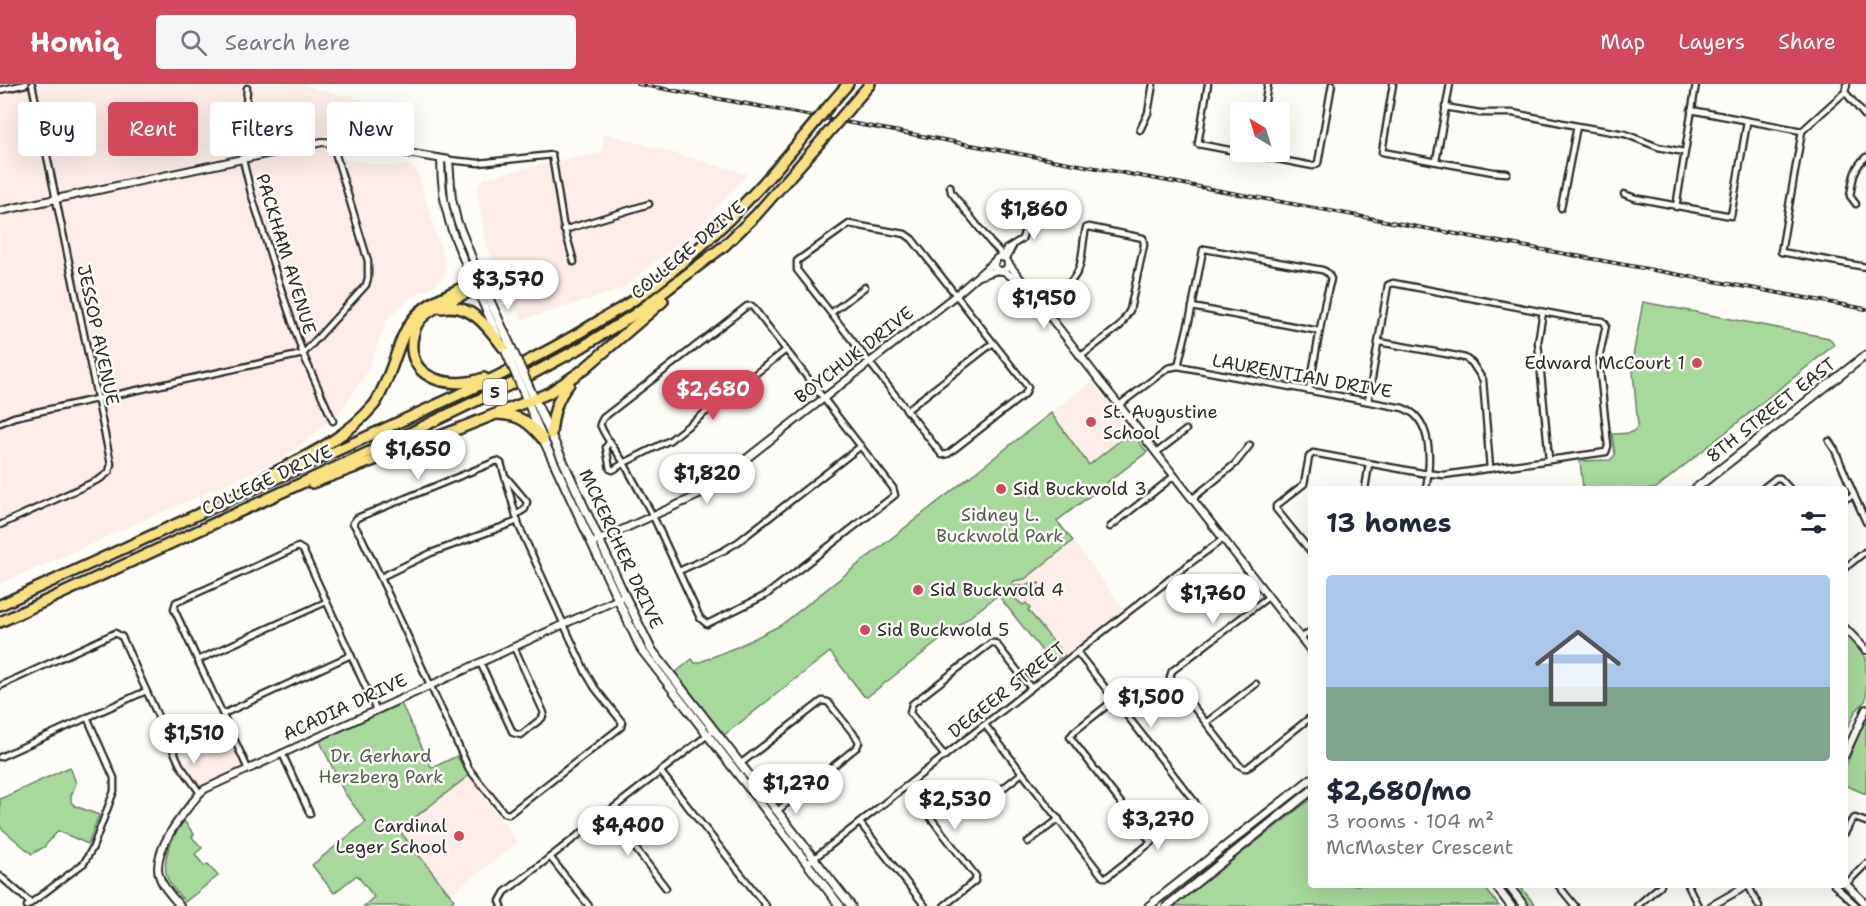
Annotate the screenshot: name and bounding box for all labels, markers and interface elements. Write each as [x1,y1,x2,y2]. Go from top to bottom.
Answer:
search box [156,15,576,69]
text: Homiq [30,23,120,61]
icon: search [177,26,210,59]
text: Search here [225,28,351,57]
text: Map [1600,28,1645,56]
text: Layers [1678,28,1745,56]
text: Share [1778,28,1836,56]
chip: Buy [18,102,96,156]
chip: Rent [108,102,198,156]
chip: Filters [210,102,315,156]
chip: New [327,102,414,156]
north arrow [1230,102,1290,162]
map controls [1230,102,1290,162]
street label: PACKHAM AVENUE [250,171,322,337]
pin: $1,860 [985,190,1083,241]
street label: COLLEGE DRIVE [626,195,750,305]
text: $1,860 [1000,196,1068,222]
pin: $3,570 [459,260,557,311]
street label: JESSOP AVENUE [71,262,125,408]
text: $3,570 [472,266,544,292]
pin: $1,950 [995,279,1093,330]
text: $1,950 [1012,285,1076,311]
street label: BOYCHUK DRIVE [790,301,918,409]
street label: LAURENTIAN DRIVE [1210,348,1394,404]
place label: Edward McCourt 1 [1524,351,1685,375]
street label: 8TH STREET EAST [1701,352,1841,468]
marker: Edward McCourt 1 [1690,356,1704,370]
pin: $2,680 [664,370,762,421]
text: $2,680 [676,376,750,402]
road number: 5 [483,379,507,405]
place label: St. Augustine School [1103,400,1218,445]
marker: St. Augustine School [1084,415,1098,429]
pin: $1,650 [369,430,467,481]
text: $1,650 [385,436,451,462]
street label: COLLEGE DRIVE [198,439,336,521]
pin: $1,820 [658,454,756,505]
text: $1,820 [673,460,741,486]
street label: MCKERCHER DRIVE [573,465,669,633]
place label: Sid Buckwold 3 [1013,477,1147,501]
marker: Sid Buckwold 3 [994,482,1008,496]
park label: Sidney L. Buckwold Park [936,503,1064,548]
text: 13 homes [1326,505,1452,540]
icon: filters [1797,506,1830,539]
pin: $1,760 [1164,574,1262,625]
place label: Sid Buckwold 4 [930,578,1064,602]
text: $1,760 [1180,580,1246,606]
marker: Sid Buckwold 4 [911,583,925,597]
icon: home [1524,614,1632,722]
place label: Sid Buckwold 5 [877,618,1009,642]
marker: Sid Buckwold 5 [858,623,872,637]
street label: DEGEER STREET [943,637,1071,743]
street label: ACADIA DRIVE [279,668,411,746]
pin: $1,500 [1102,678,1200,729]
text: $1,500 [1117,684,1185,710]
pin: $1,510 [145,714,243,765]
text: $1,510 [164,720,224,746]
park label: Dr. Gerhard Herzberg Park [318,744,444,789]
pin: $1,270 [747,764,845,815]
text: $1,270 [762,770,830,796]
text: $2,680/mo [1326,773,1472,808]
pin: $2,530 [906,780,1004,831]
text: $2,530 [919,786,991,812]
pin: $3,270 [1109,800,1207,851]
pin: $4,400 [579,806,677,857]
text: $3,270 [1121,806,1195,832]
text: 3 rooms · 104 m² [1326,808,1494,834]
text: $4,400 [592,812,664,838]
place label: Cardinal Leger School [335,814,448,859]
marker: Cardinal Leger School [452,829,466,843]
text: McMaster Crescent [1326,834,1513,860]

